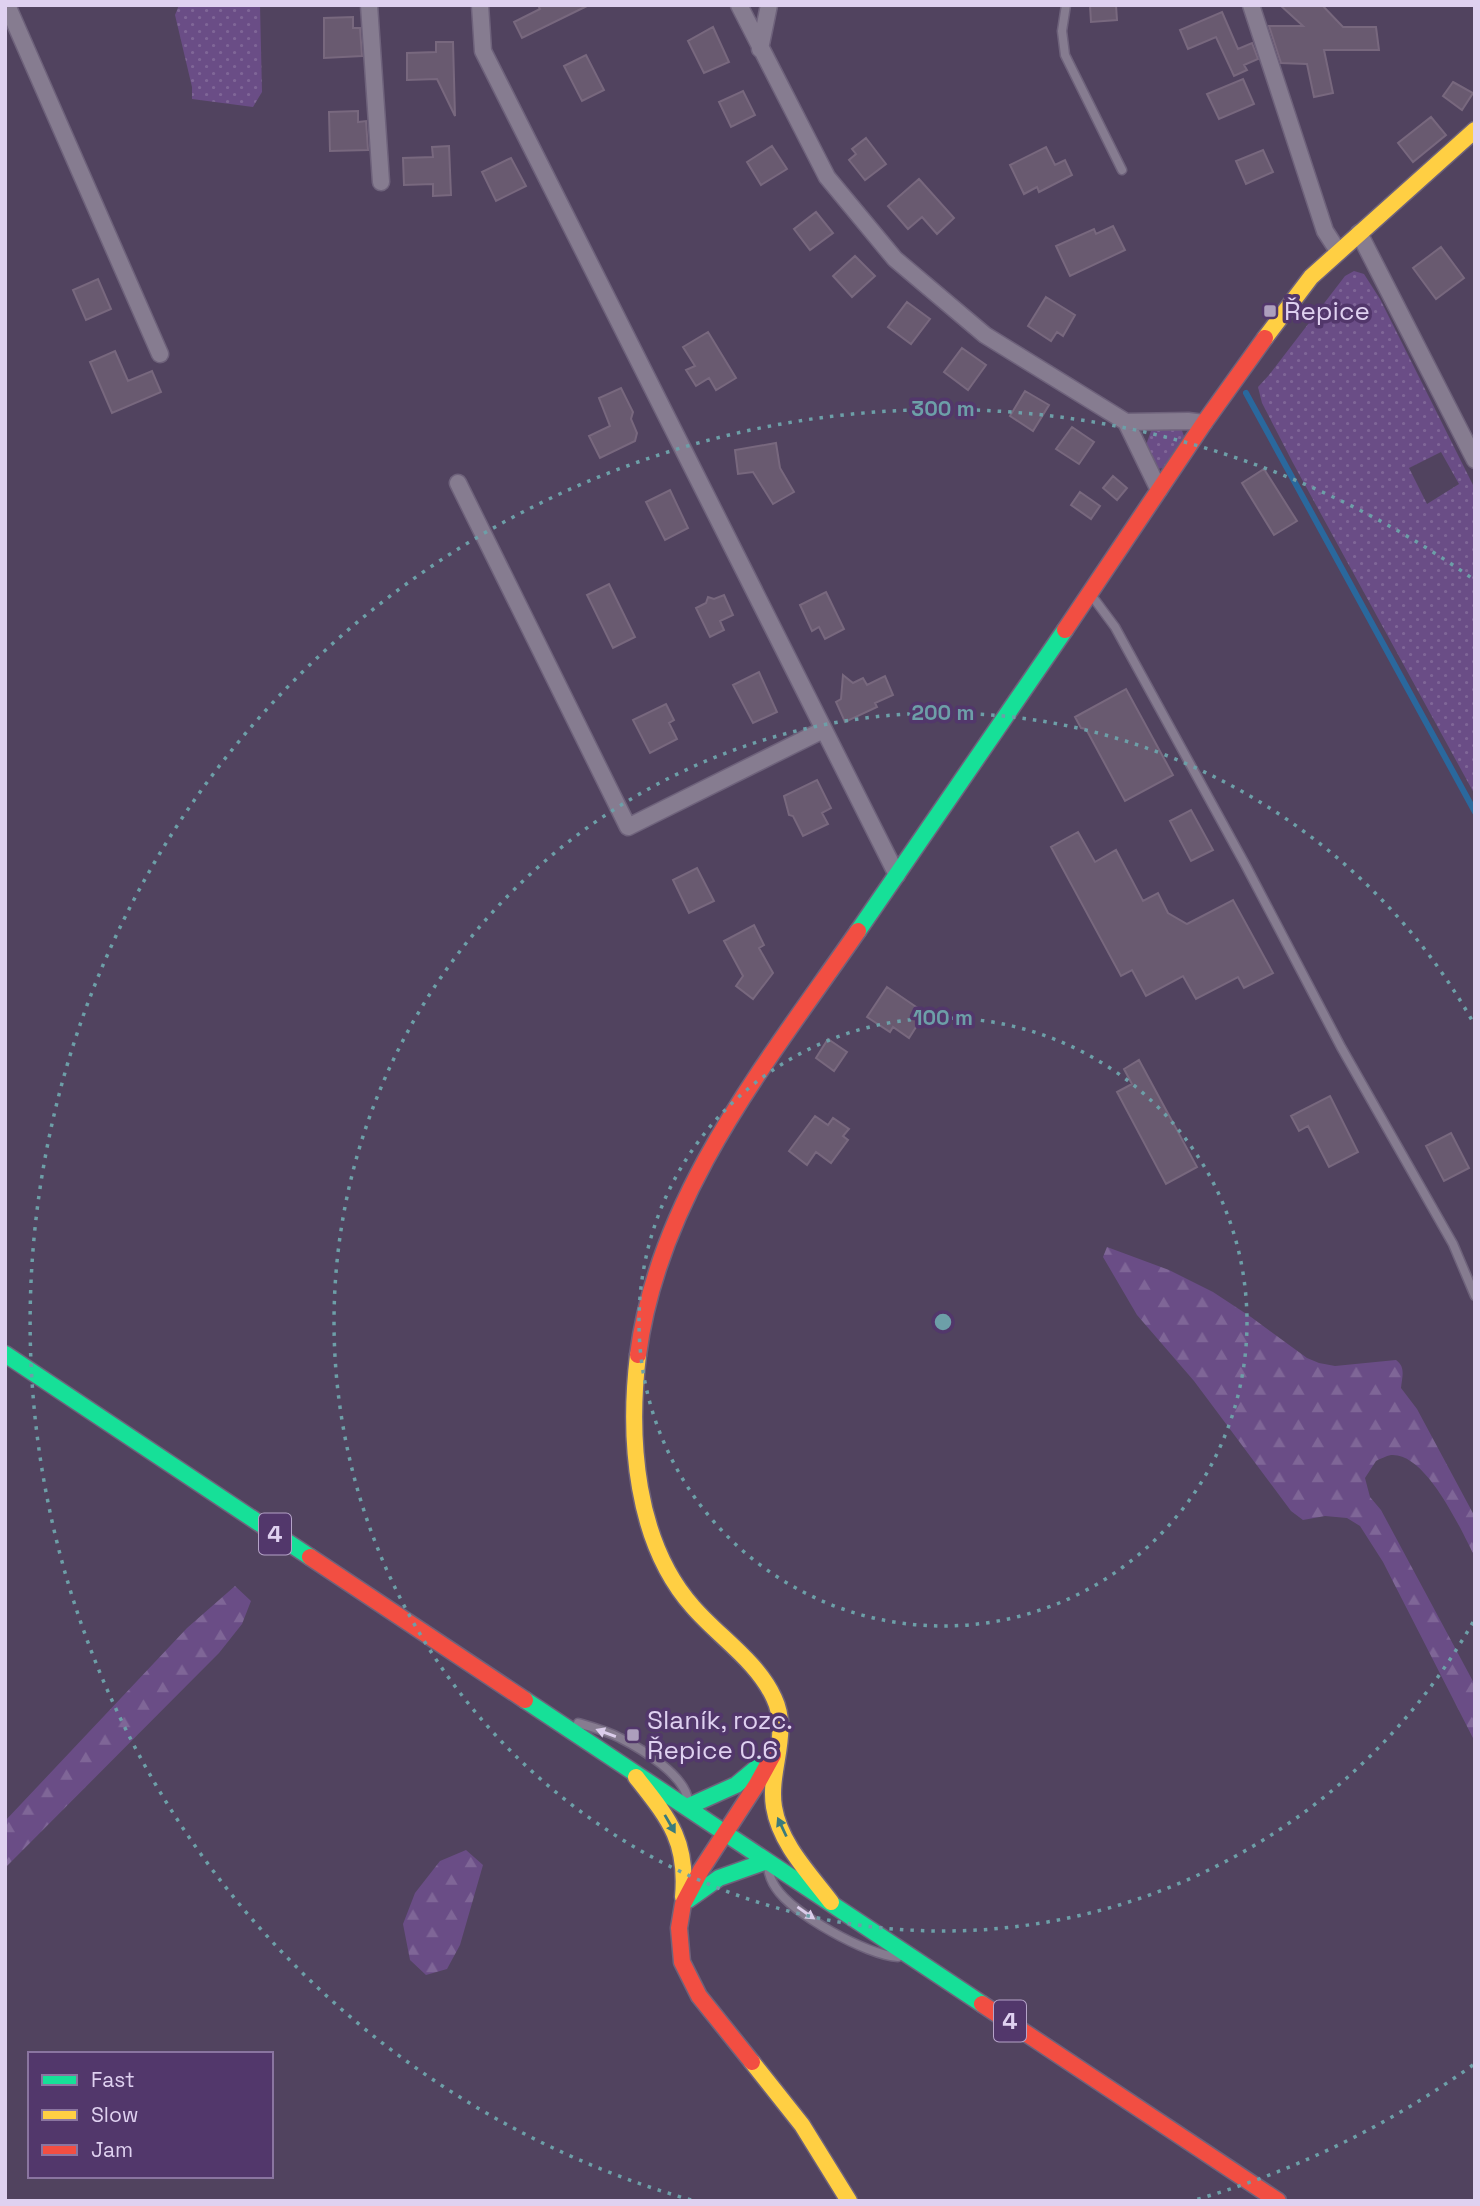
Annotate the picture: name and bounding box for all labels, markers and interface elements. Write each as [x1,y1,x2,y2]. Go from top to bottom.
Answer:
place label: Řepice [1284,294,1370,328]
marker: Řepice [1262,303,1278,319]
text: 300 m [911,395,975,422]
text: 200 m [912,699,974,726]
text: 100 m [913,1004,973,1031]
centre of rings [931,1310,955,1334]
road number: 4 [259,1514,291,1554]
place label: Slaník, rozc. Řepice 0.6 [647,1703,793,1767]
one-way arrow [596,1727,617,1738]
marker: Slaník, rozc. Řepice 0.6 [625,1727,641,1743]
one-way arrow [664,1814,676,1834]
one-way arrow [776,1817,788,1837]
one-way arrow [797,1906,815,1920]
road number: 4 [994,2000,1026,2042]
legend [28,2052,273,2178]
text: Fast [91,2066,135,2093]
text: Slow [91,2101,139,2128]
text: Jam [91,2136,133,2163]

